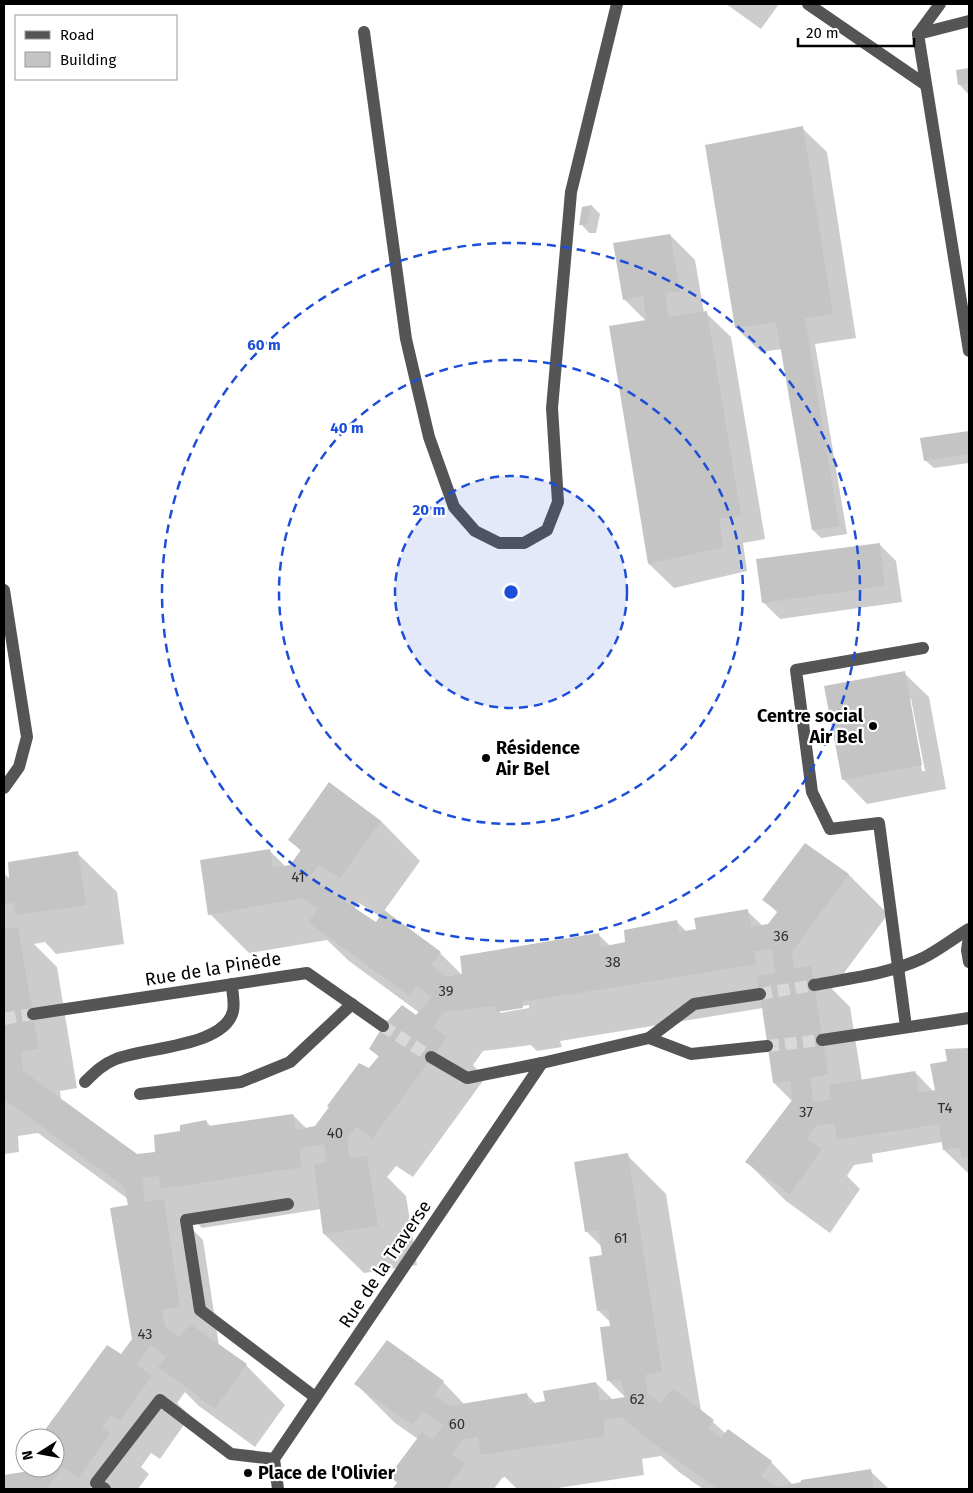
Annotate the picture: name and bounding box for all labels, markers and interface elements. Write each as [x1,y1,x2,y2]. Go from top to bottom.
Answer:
legend [15,15,178,80]
scale bar [798,15,914,47]
text: 20 m [806,24,839,42]
text: Road [60,26,95,44]
text: Building [60,51,116,69]
text: 60 m [247,336,281,354]
text: 40 m [330,419,364,437]
text: 20 m [413,501,445,519]
centre of rings [502,583,520,601]
place label: Centre social Air Bel [757,705,864,748]
marker: Centre social Air Bel [867,720,879,732]
place label: Résidence Air Bel [495,737,580,780]
marker: Résidence Air Bel [480,752,492,764]
house number: 41 [291,868,305,886]
house number: 36 [773,927,789,945]
street label: Rue de la Pinède [143,947,283,991]
house number: 38 [605,953,621,971]
house number: 39 [438,982,454,1000]
house number: T4 [938,1099,953,1117]
house number: 37 [799,1103,813,1121]
house number: 40 [327,1124,343,1142]
street label: Rue de la Traverse [334,1196,436,1332]
house number: 61 [614,1229,628,1247]
house number: 43 [137,1325,153,1343]
house number: 62 [629,1390,645,1408]
house number: 60 [449,1415,465,1433]
north arrow [15,1428,65,1478]
text: N [18,1449,37,1462]
place label: Place de l'Olivier [258,1462,396,1484]
marker: Place de l'Olivier [242,1467,254,1479]

